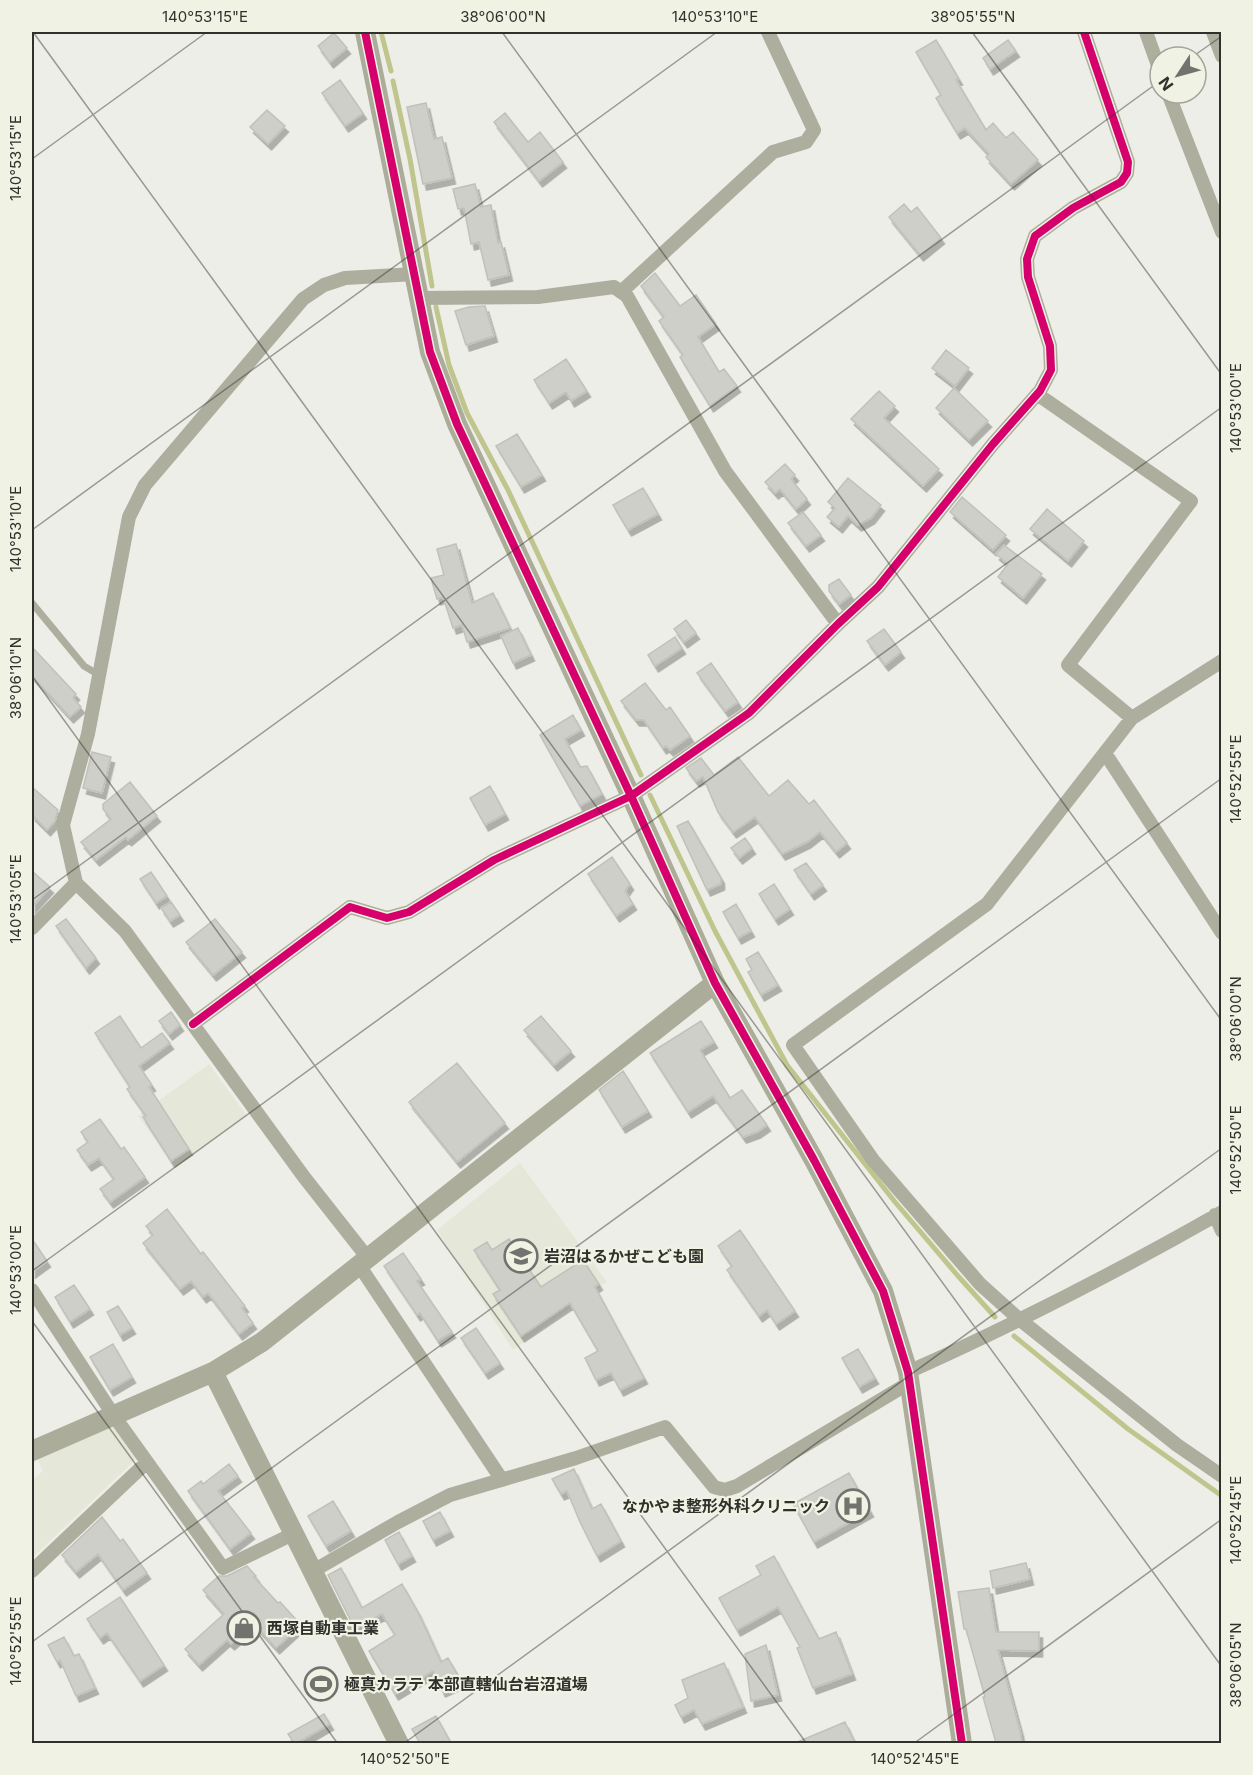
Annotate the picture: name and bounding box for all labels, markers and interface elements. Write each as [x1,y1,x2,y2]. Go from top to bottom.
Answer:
text: 140°53'15"E [162,7,248,26]
text: 38°06'00"N [460,7,546,26]
text: 140°53'10"E [672,7,758,26]
text: 38°05'55"N [931,7,1015,26]
north arrow [1148,45,1208,105]
text: N [1154,73,1178,95]
text: 140°53'15"E [6,115,25,201]
text: 140°53'00"E [1226,363,1245,453]
text: 140°53'10"E [6,486,25,572]
text: 38°06'10"N [6,637,25,719]
text: 140°52'55"E [1226,734,1245,824]
text: 140°53'05"E [6,854,25,944]
text: 38°06'00"N [1226,976,1245,1062]
text: 140°52'50"E [1226,1105,1245,1195]
text: 140°53'00"E [6,1225,25,1315]
school or university icon: 岩沼はるかぜこども園 [503,1238,539,1274]
place label: 岩沼はるかぜこども園 [544,1246,704,1266]
text: 140°52'45"E [1226,1476,1245,1564]
hospital icon: なかやま整形外科クリニック [835,1488,871,1524]
place label: なかやま整形外科クリニック [622,1496,830,1516]
text: 140°52'55"E [6,1596,25,1686]
shop icon: 西塚自動車工業 [226,1610,262,1646]
place label: 西塚自動車工業 [267,1618,379,1638]
text: 38°06'05"N [1226,1622,1245,1708]
sports icon: 極真カラテ 本部直轄仙台岩沼道場 [303,1666,339,1702]
place label: 極真カラテ 本部直轄仙台岩沼道場 [344,1674,588,1694]
text: 140°52'50"E [360,1749,450,1768]
text: 140°52'45"E [871,1749,959,1768]

